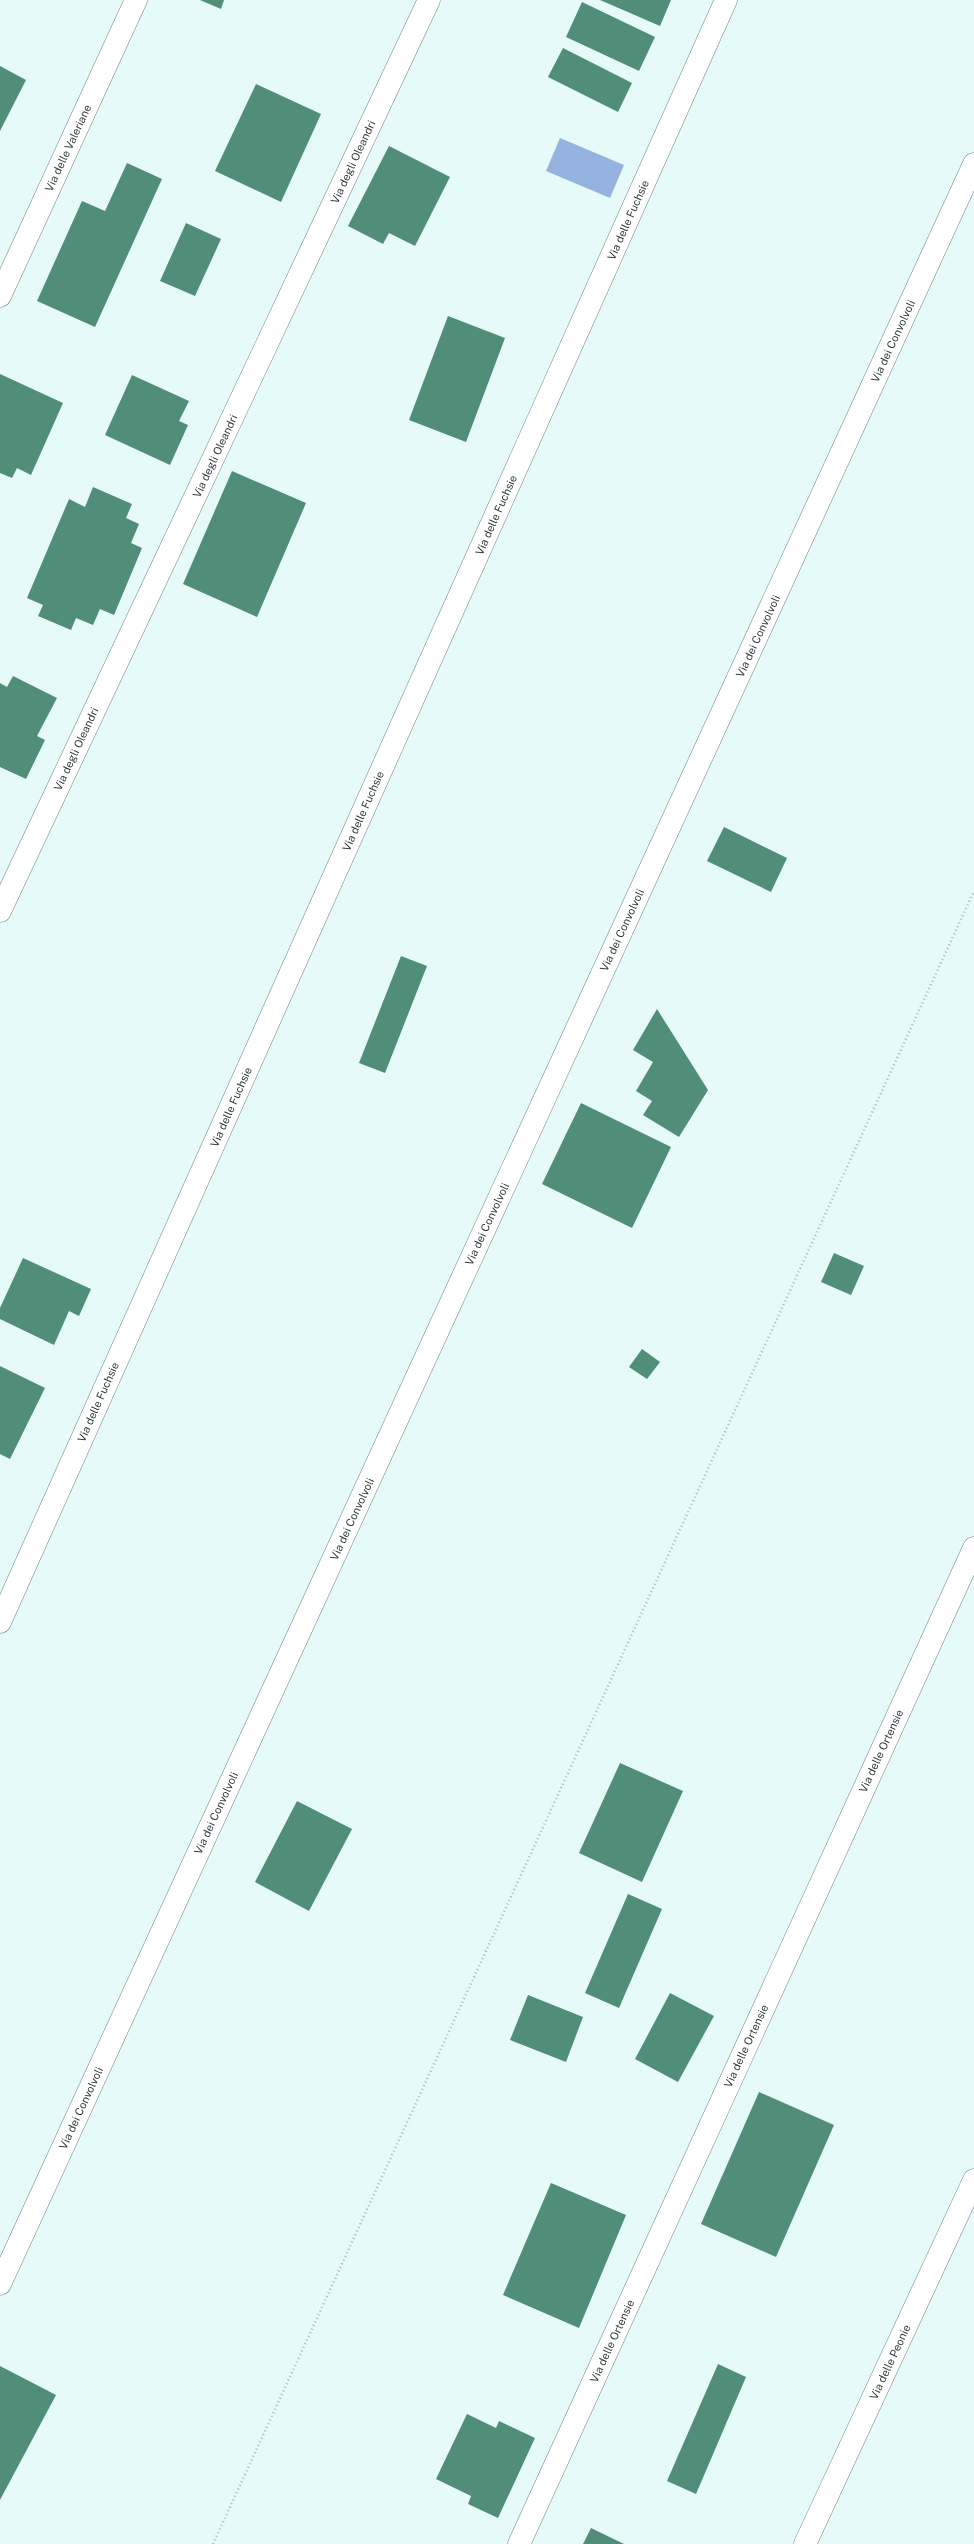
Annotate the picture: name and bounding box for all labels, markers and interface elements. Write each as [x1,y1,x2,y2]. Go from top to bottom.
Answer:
street label: Via delle Valeriane [43,103,93,193]
street label: Via degli Oleandri [328,119,378,205]
street label: Via delle Fuchsie [605,178,651,262]
street label: Via dei Convolvoli [869,298,917,384]
street label: Via degli Oleandri [190,413,240,499]
street label: Via delle Fuchsie [473,473,519,557]
street label: Via dei Convolvoli [734,593,782,679]
street label: Via degli Oleandri [51,706,101,792]
street label: Via delle Fuchsie [340,769,386,853]
street label: Via dei Convolvoli [598,887,646,973]
street label: Via delle Fuchsie [208,1065,254,1149]
street label: Via dei Convolvoli [463,1181,511,1267]
street label: Via delle Fuchsie [75,1360,121,1444]
street label: Via dei Convolvoli [328,1476,376,1562]
street label: Via delle Ortensie [857,1708,905,1794]
street label: Via dei Convolvoli [192,1770,240,1856]
street label: Via delle Ortensie [722,2003,770,2089]
street label: Via dei Convolvoli [57,2065,105,2151]
street label: Via delle Ortensie [588,2298,636,2384]
street label: Via delle Peonie [867,2323,913,2401]

